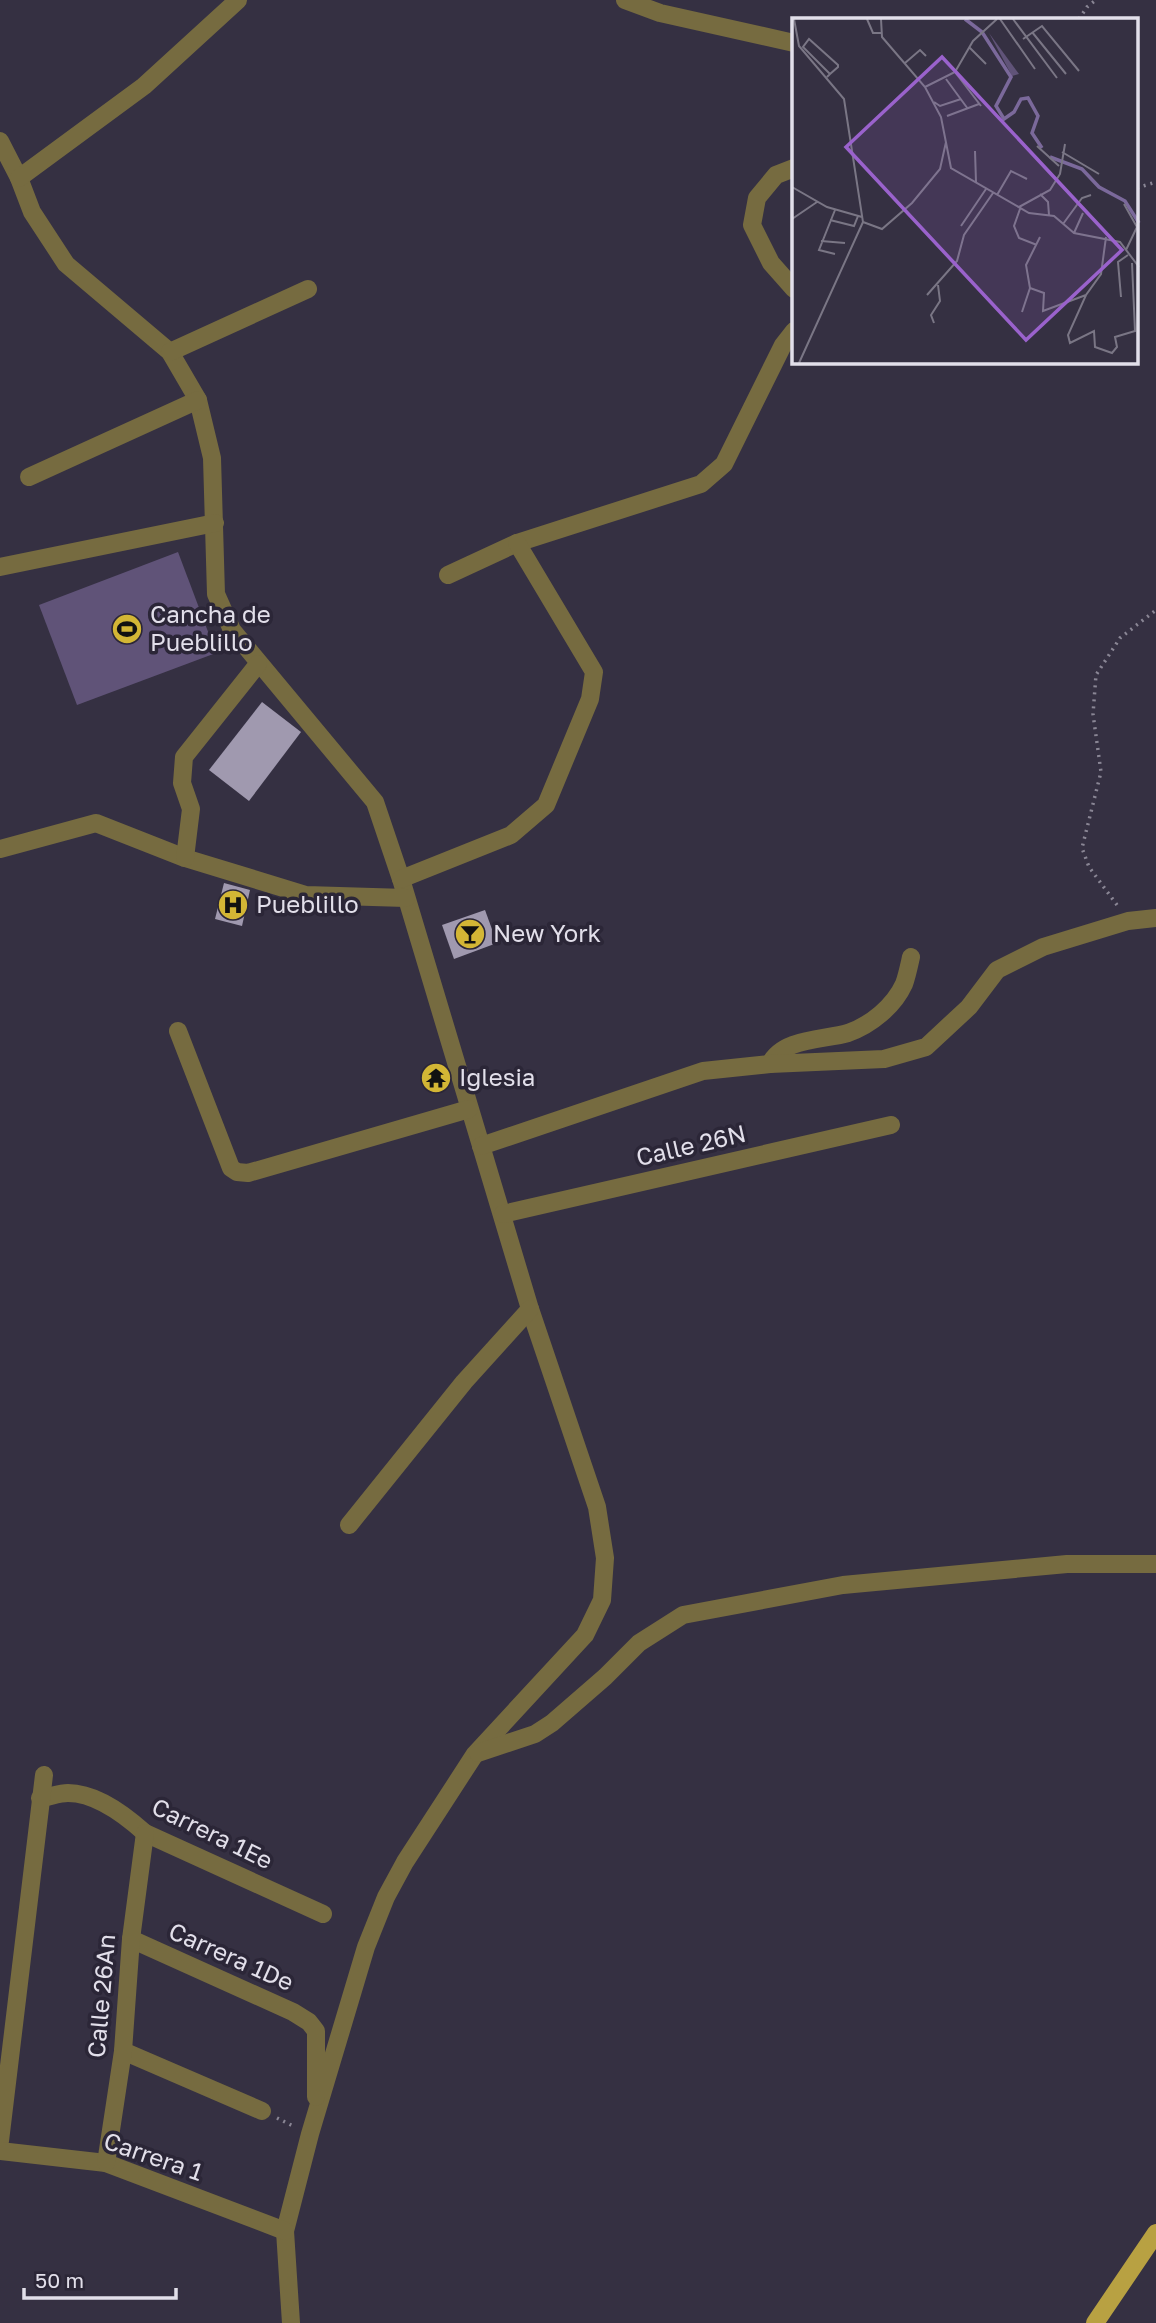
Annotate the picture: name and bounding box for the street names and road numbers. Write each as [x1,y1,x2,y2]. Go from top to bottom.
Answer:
street label: Calle 26N [633,1118,748,1171]
street label: Carrera 1Ee [147,1791,278,1874]
street label: Carrera 1De [165,1915,298,1996]
street label: Calle 26An [81,1933,120,2059]
street label: Carrera 1 [100,2125,207,2186]

